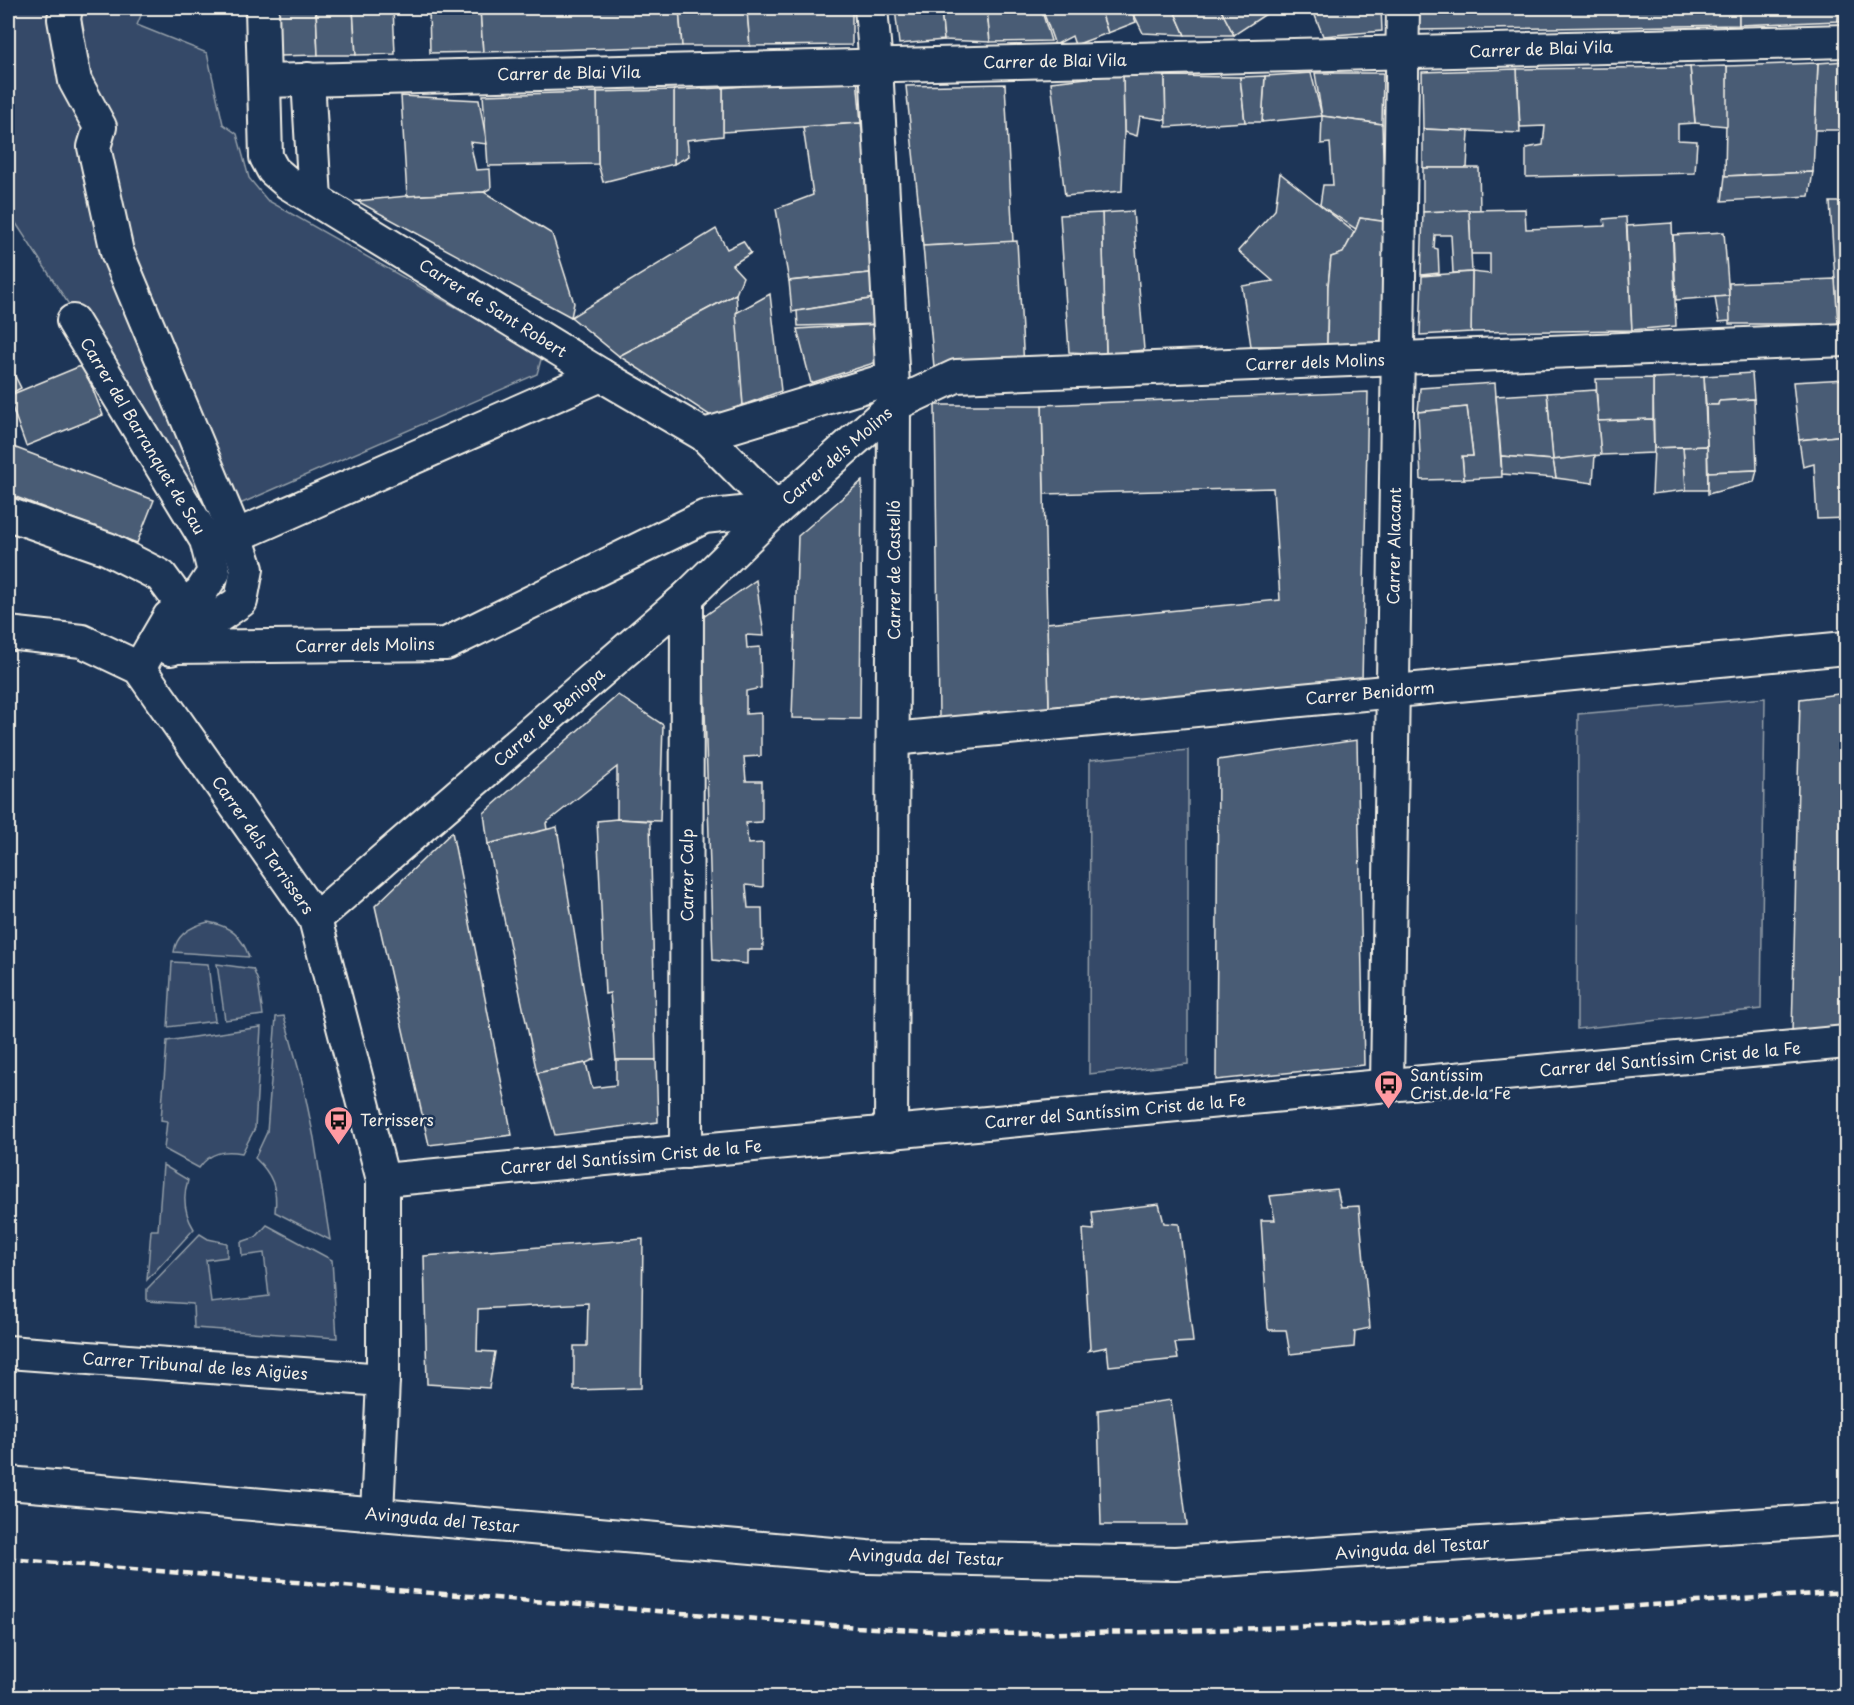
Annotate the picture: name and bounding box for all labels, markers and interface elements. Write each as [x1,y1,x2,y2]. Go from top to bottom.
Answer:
street label: Carrer de Blai Vila [1469,34,1613,62]
street label: Carrer de Blai Vila [983,47,1127,73]
street label: Carrer de Blai Vila [497,59,641,85]
street label: Carrer de Sant Robert [415,252,573,363]
street label: Carrer del Barranquet de Sau [75,332,212,539]
street label: Carrer dels Molins [1245,347,1385,375]
street label: Carrer dels Molins [776,400,897,510]
street label: Carrer Alacant [1380,487,1406,605]
street label: Carrer de Castelló [881,500,905,640]
street label: Carrer dels Molins [295,631,435,657]
street label: Carrer de Beniopa [487,661,610,772]
street label: Carrer Benidorm [1304,674,1435,710]
street label: Carrer dels Terrissers [207,770,321,919]
street label: Carrer Calp [674,828,698,922]
street label: Carrer del Santíssim Crist de la Fe [1538,1035,1802,1081]
place label: Santíssim Crist de la Fe [1410,1062,1511,1104]
bus stop icon: Santíssim Crist de la Fe [1373,1068,1405,1110]
street label: Carrer del Santíssim Crist de la Fe [983,1087,1247,1133]
bus stop icon: Terrissers [323,1104,355,1146]
place label: Terrissers [360,1107,434,1131]
street label: Carrer del Santíssim Crist de la Fe [499,1133,763,1179]
street label: Carrer Tribunal de les Aigües [82,1345,309,1385]
street label: Avinguda del Testar [364,1500,521,1538]
street label: Avinguda del Testar [1334,1530,1491,1564]
street label: Avinguda del Testar [848,1541,1005,1571]

